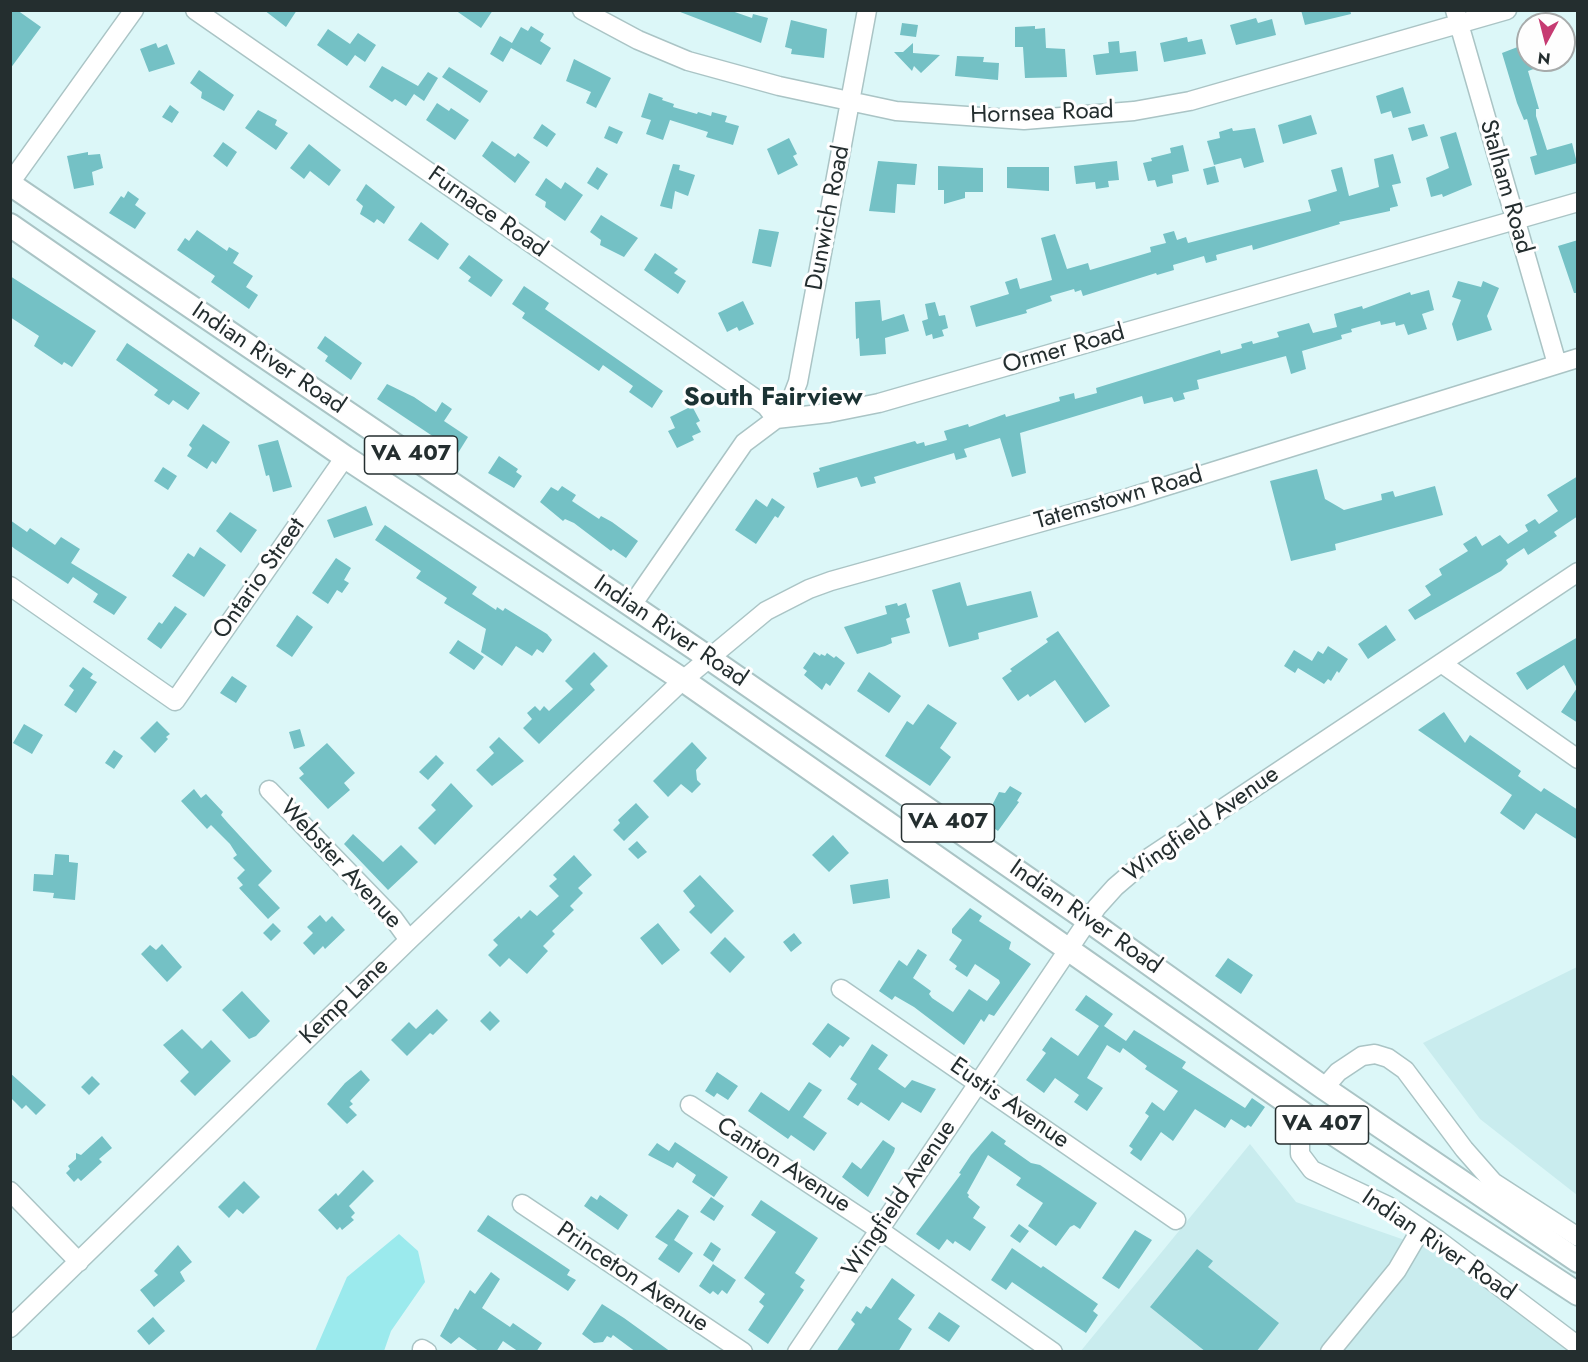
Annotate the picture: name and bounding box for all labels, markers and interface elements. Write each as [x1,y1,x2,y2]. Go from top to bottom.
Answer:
north arrow [1516,12,1576,72]
text: N [1536,46,1552,71]
street label: Hornsea Road [970,97,1114,131]
street label: Stalham Road [1472,117,1538,257]
street label: Dunwich Road [801,143,857,293]
street label: Furnace Road [422,161,552,265]
street label: Indian River Road [186,297,350,421]
street label: Ormer Road [1000,319,1128,381]
district label: South Fairview [684,383,862,415]
road number: VA 407 [364,436,458,474]
street label: Tatemstown Road [1032,461,1206,537]
street label: Ontario Street [208,513,312,645]
street label: Indian River Road [588,570,752,694]
street label: Wingfield Avenue [1119,761,1285,889]
street label: Webster Avenue [273,795,407,935]
road number: VA 407 [902,804,994,842]
street label: Indian River Road [1003,855,1167,981]
street label: Kemp Lane [295,953,395,1051]
street label: Eustis Avenue [944,1052,1074,1156]
road number: VA 407 [1276,1106,1368,1144]
street label: Canton Avenue [711,1112,855,1220]
street label: Wingfield Avenue [837,1115,963,1283]
street label: Indian River Road [1356,1184,1520,1308]
street label: Princeton Avenue [551,1217,713,1339]

